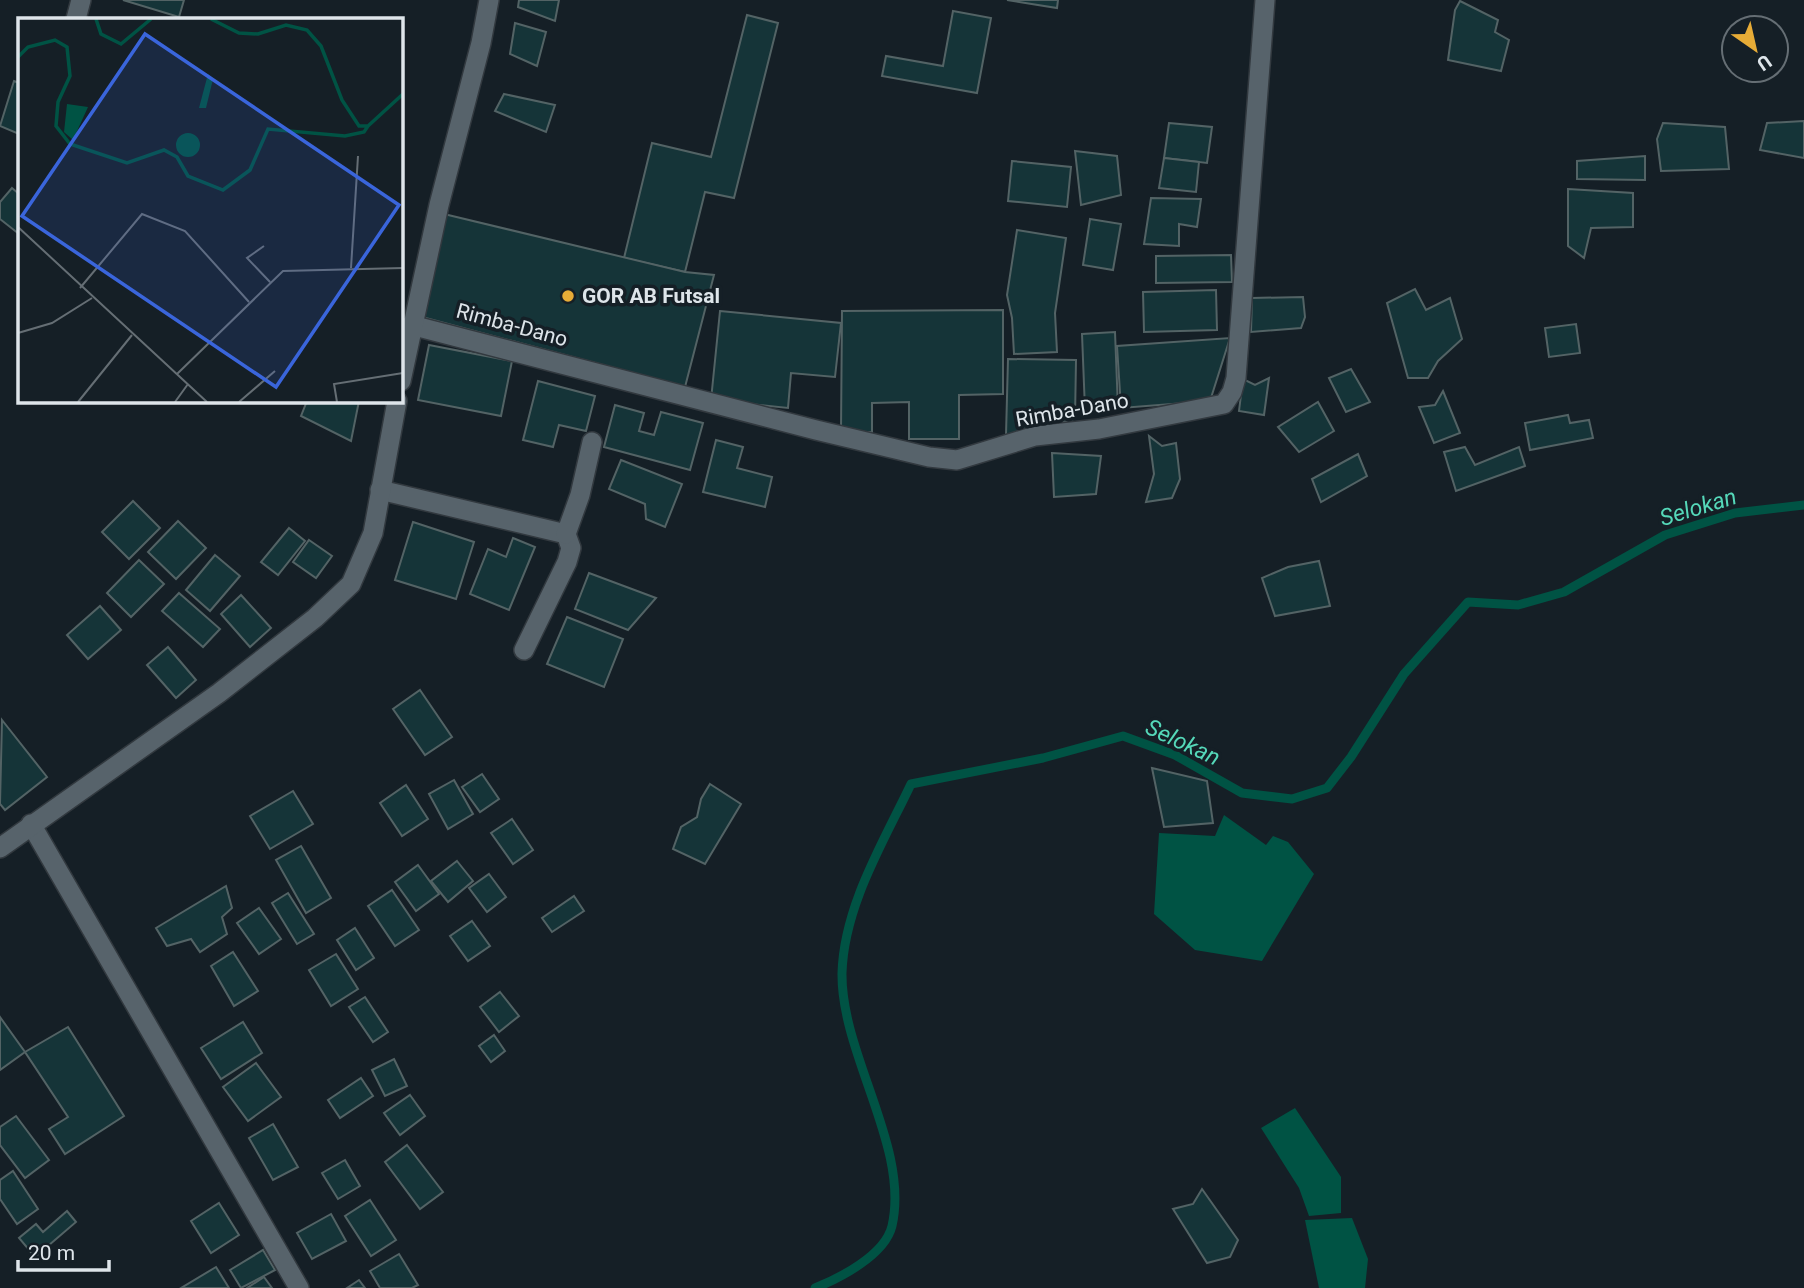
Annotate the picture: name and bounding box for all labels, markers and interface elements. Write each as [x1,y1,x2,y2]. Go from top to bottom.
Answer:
north arrow [1720,14,1790,84]
inset map [18,18,402,402]
text: U [1753,50,1776,76]
place label: GOR AB Futsal [582,284,720,308]
marker: GOR AB Futsal [560,288,576,304]
street label: Rimba-Dano [454,299,570,351]
street label: Rimba-Dano [1014,388,1130,432]
water label: Selokan [1656,483,1740,532]
water label: Selokan [1141,714,1224,771]
scale bar [18,1228,108,1272]
text: 20 m [28,1241,75,1265]

